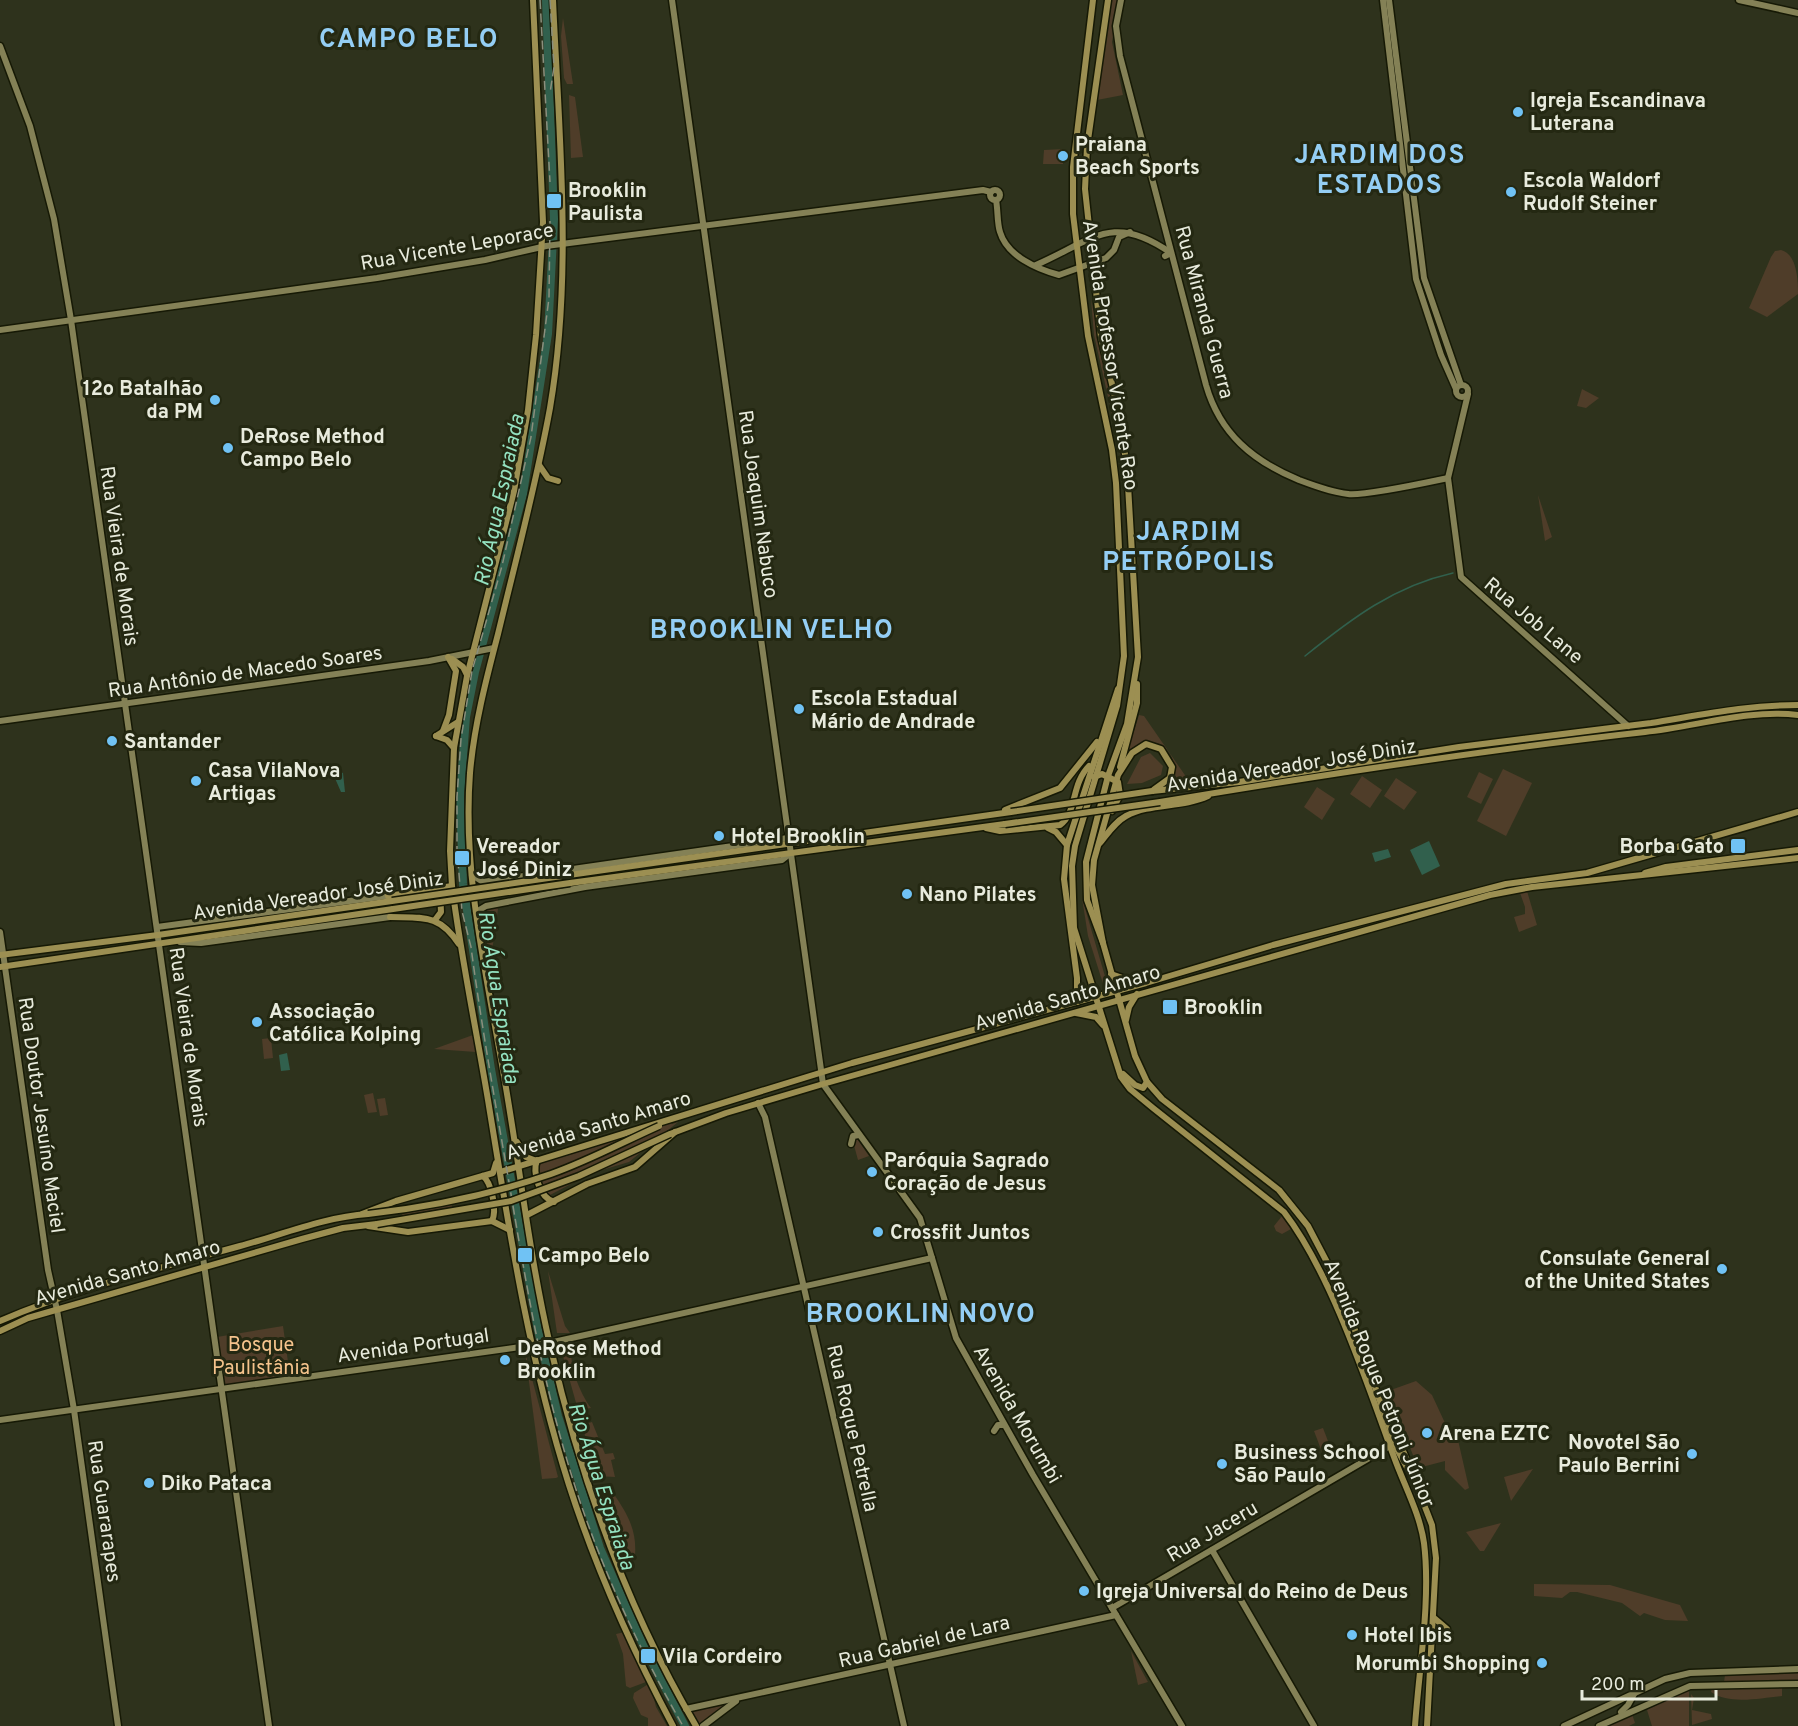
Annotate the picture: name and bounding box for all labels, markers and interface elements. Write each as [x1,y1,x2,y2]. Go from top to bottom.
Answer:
district label: CAMPO BELO [319,24,499,57]
place label: Igreja Escandinava Luterana [1530,89,1706,138]
marker: Igreja Escandinava Luterana [1511,105,1525,119]
place label: Praiana Beach Sports [1075,133,1200,182]
district label: JARDIM DOS ESTADOS [1294,140,1466,203]
marker: Praiana Beach Sports [1056,149,1070,163]
place label: Escola Waldorf Rudolf Steiner [1523,169,1660,218]
place label: Brooklin Paulista [568,179,647,228]
marker: Escola Waldorf Rudolf Steiner [1504,185,1518,199]
marker: Brooklin Paulista [545,192,563,210]
street label: Rua Vicente Leporace [359,218,556,278]
street label: Avenida Professor Vicente Rao [1075,218,1143,492]
street label: Rua Miranda Guerra [1167,223,1239,402]
place label: 12o Batalhão da PM [83,377,203,426]
marker: 12o Batalhão da PM [208,393,222,407]
street label: Rua Joaquim Nabuco [731,408,783,600]
water label: Rio Água Espraiada [468,412,532,589]
place label: DeRose Method Campo Belo [240,425,385,474]
marker: DeRose Method Campo Belo [221,441,235,455]
street label: Rua Vieira de Morais [93,465,144,648]
district label: JARDIM PETRÓPOLIS [1102,517,1276,580]
street label: Rua Job Lane [1478,572,1588,671]
district label: BROOKLIN VELHO [650,615,894,648]
street label: Rua Antônio de Macedo Soares [106,641,384,705]
place label: Escola Estadual Mário de Andrade [811,687,975,736]
marker: Escola Estadual Mário de Andrade [792,702,806,716]
place label: Santander [124,730,222,756]
marker: Santander [105,734,119,748]
street label: Avenida Vereador José Diniz [1164,734,1418,800]
place label: Casa VilaNova Artigas [208,759,340,808]
marker: Casa VilaNova Artigas [189,774,203,788]
place label: Hotel Brooklin [731,825,865,851]
marker: Hotel Brooklin [712,829,726,843]
place label: Vereador José Diniz [476,835,572,884]
place label: Borba Gato [1619,835,1724,861]
marker: Borba Gato [1729,837,1747,855]
marker: Vereador José Diniz [453,849,471,867]
street label: Avenida Vereador José Diniz [191,867,445,927]
place label: Nano Pilates [919,883,1037,909]
marker: Nano Pilates [900,887,914,901]
water label: Rio Água Espraiada [471,909,526,1086]
street label: Rua Vieira de Morais [162,946,213,1129]
street label: Avenida Santo Amaro [971,960,1164,1038]
street label: Rua Doutor Jesuíno Maciel [11,996,69,1235]
place label: Brooklin [1184,996,1263,1022]
marker: Brooklin [1161,998,1179,1016]
place label: Associação Católica Kolping [269,1000,421,1049]
marker: Associação Católica Kolping [250,1015,264,1029]
street label: Avenida Santo Amaro [503,1086,694,1167]
place label: Paróquia Sagrado Coração de Jesus [884,1149,1049,1198]
marker: Paróquia Sagrado Coração de Jesus [865,1165,879,1179]
place label: Crossfit Juntos [890,1221,1030,1247]
marker: Crossfit Juntos [871,1225,885,1239]
street label: Avenida Santo Amaro [31,1235,224,1313]
place label: Campo Belo [538,1244,650,1270]
marker: Campo Belo [516,1246,534,1264]
place label: Consulate General of the United States [1524,1247,1710,1296]
street label: Avenida Roque Petroni Júnior [1316,1256,1440,1512]
marker: Consulate General of the United States [1715,1262,1729,1276]
district label: BROOKLIN NOVO [806,1299,1036,1332]
street label: Avenida Portugal [335,1323,491,1371]
park label: Bosque Paulistânia [212,1333,310,1382]
place label: DeRose Method Brooklin [517,1337,662,1386]
street label: Avenida Morumbi [966,1341,1067,1489]
street label: Rua Roque Petrella [819,1342,883,1515]
marker: DeRose Method Brooklin [498,1353,512,1367]
water label: Rio Água Espraiada [561,1399,641,1574]
place label: Arena EZTC [1439,1422,1550,1448]
marker: Arena EZTC [1420,1426,1434,1440]
place label: Novotel São Paulo Berrini [1558,1431,1680,1480]
street label: Rua Guararapes [80,1438,126,1584]
place label: Business School São Paulo [1234,1441,1386,1490]
marker: Novotel São Paulo Berrini [1685,1447,1699,1461]
marker: Business School São Paulo [1215,1457,1229,1471]
place label: Diko Pataca [161,1472,272,1498]
marker: Diko Pataca [142,1476,156,1490]
street label: Rua Jaceru [1163,1496,1263,1569]
place label: Igreja Universal do Reino de Deus [1096,1580,1408,1606]
marker: Igreja Universal do Reino de Deus [1077,1584,1091,1598]
street label: Rua Gabriel de Lara [836,1611,1013,1675]
place label: Hotel Ibis [1364,1624,1452,1650]
marker: Hotel Ibis [1345,1628,1359,1642]
place label: Vila Cordeiro [662,1645,782,1671]
marker: Vila Cordeiro [639,1647,657,1665]
place label: Morumbi Shopping [1355,1652,1530,1678]
marker: Morumbi Shopping [1535,1656,1549,1670]
scale bar [1582,1663,1716,1701]
text: 200 m [1591,1674,1644,1697]

